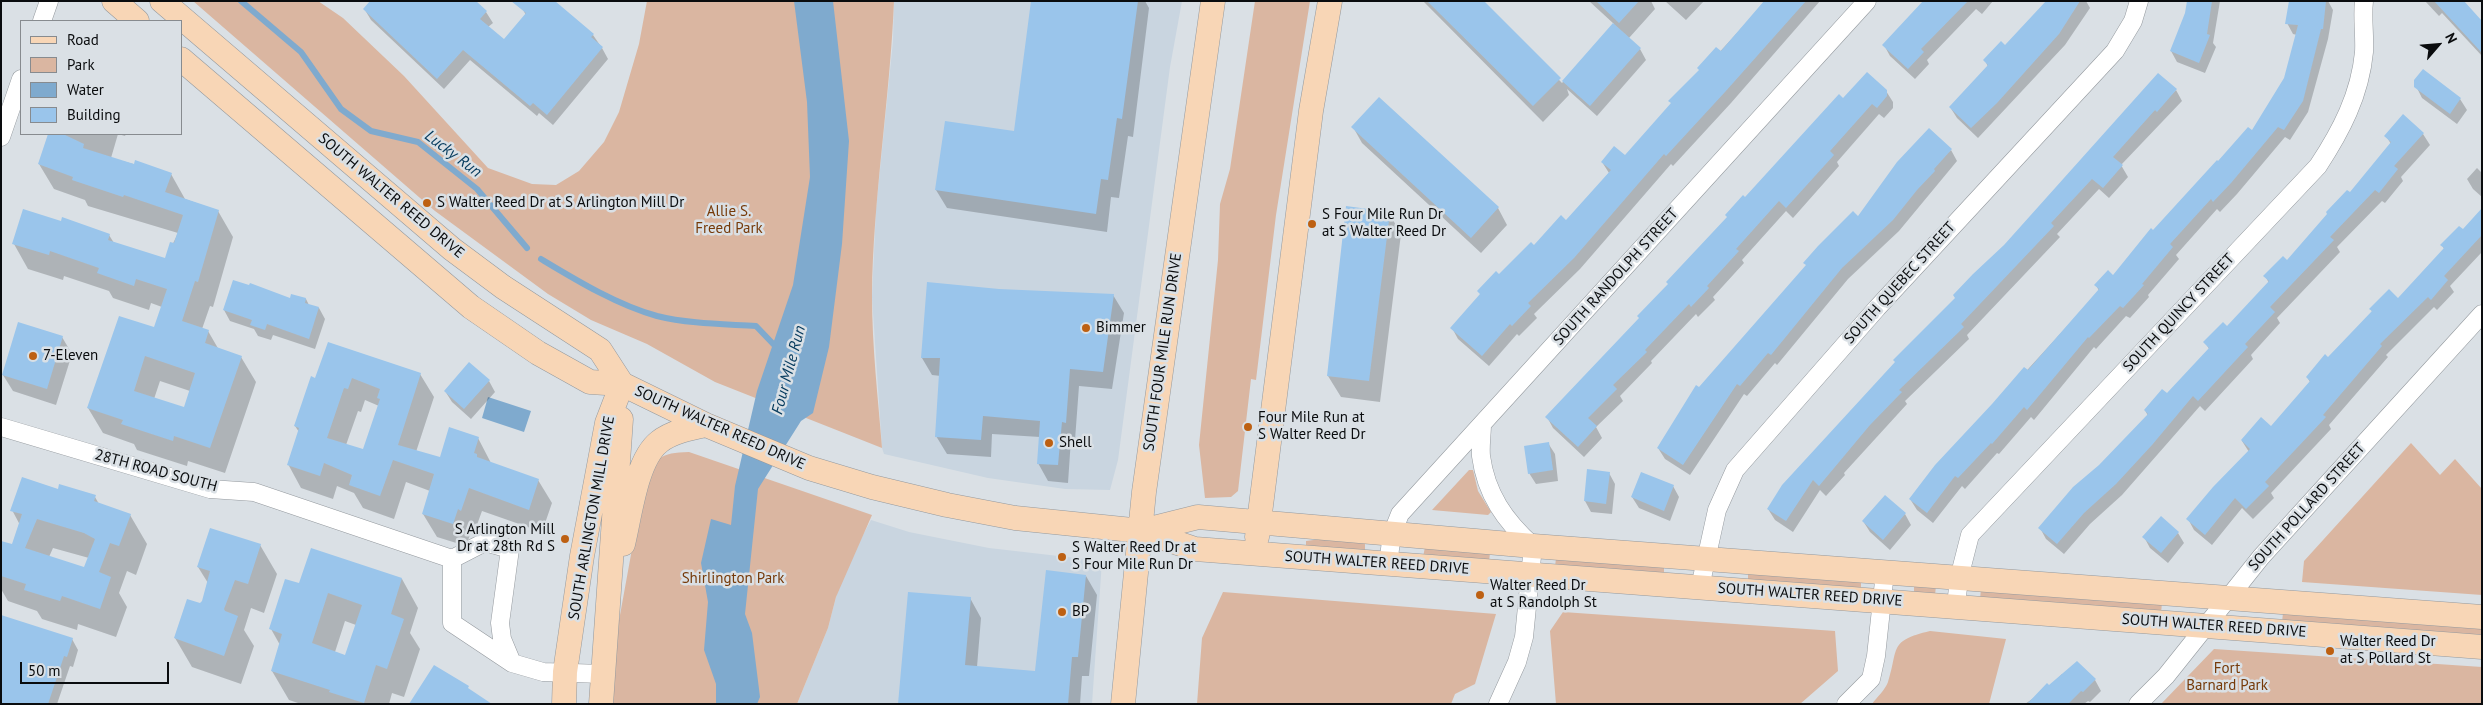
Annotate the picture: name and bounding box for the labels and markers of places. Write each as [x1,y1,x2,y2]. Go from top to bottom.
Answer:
place label: S Walter Reed Dr at S Arlington Mill Dr [437,194,684,212]
marker: S Walter Reed Dr at S Arlington Mill Dr [421,197,433,209]
place label: S Four Mile Run Dr at S Walter Reed Dr [1322,206,1446,241]
marker: S Four Mile Run Dr at S Walter Reed Dr [1306,218,1318,230]
place label: Bimmer [1096,319,1146,337]
marker: Bimmer [1080,322,1092,334]
place label: 7-Eleven [43,347,98,365]
marker: 7-Eleven [27,350,39,362]
place label: Four Mile Run at S Walter Reed Dr [1258,409,1366,444]
marker: Four Mile Run at S Walter Reed Dr [1242,421,1254,433]
place label: Shell [1059,434,1092,452]
marker: Shell [1043,437,1055,449]
place label: S Arlington Mill Dr at 28th Rd S [455,521,555,556]
marker: S Arlington Mill Dr at 28th Rd S [559,533,571,545]
place label: S Walter Reed Dr at S Four Mile Run Dr [1072,539,1196,574]
marker: S Walter Reed Dr at S Four Mile Run Dr [1056,551,1068,563]
place label: Walter Reed Dr at S Randolph St [1490,577,1597,612]
marker: Walter Reed Dr at S Randolph St [1474,589,1486,601]
place label: BP [1072,603,1089,621]
marker: BP [1056,606,1068,618]
place label: Walter Reed Dr at S Pollard St [2340,633,2436,668]
marker: Walter Reed Dr at S Pollard St [2324,645,2336,657]

